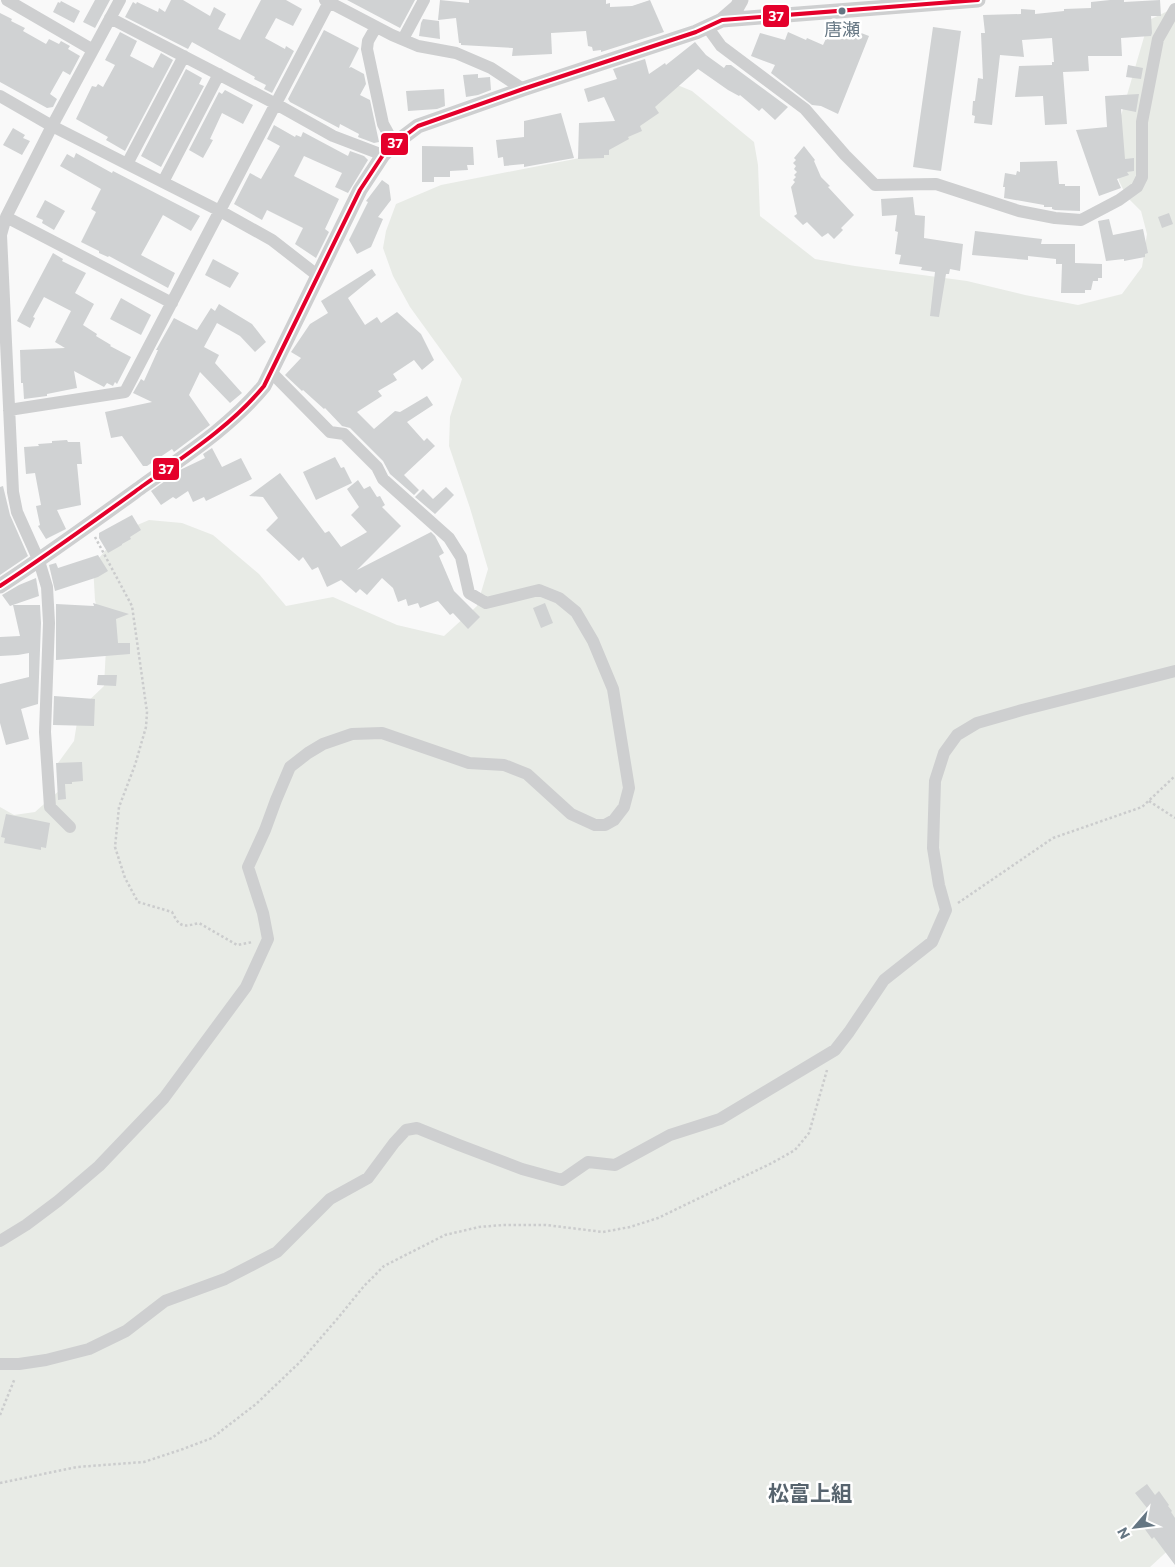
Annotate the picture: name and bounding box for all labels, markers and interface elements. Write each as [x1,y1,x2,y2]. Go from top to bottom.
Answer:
line badge: 37 [762,4,790,28]
marker: 唐瀬 [837,6,847,16]
text: 37 [768,7,784,24]
place label: 唐瀬 [824,18,860,40]
line badge: 37 [380,132,409,156]
text: 37 [387,134,403,151]
line badge: 37 [152,457,180,481]
text: 37 [158,460,174,477]
district label: 松富上組 [768,1480,852,1505]
north arrow [1110,1502,1160,1552]
text: N [1113,1525,1133,1542]

